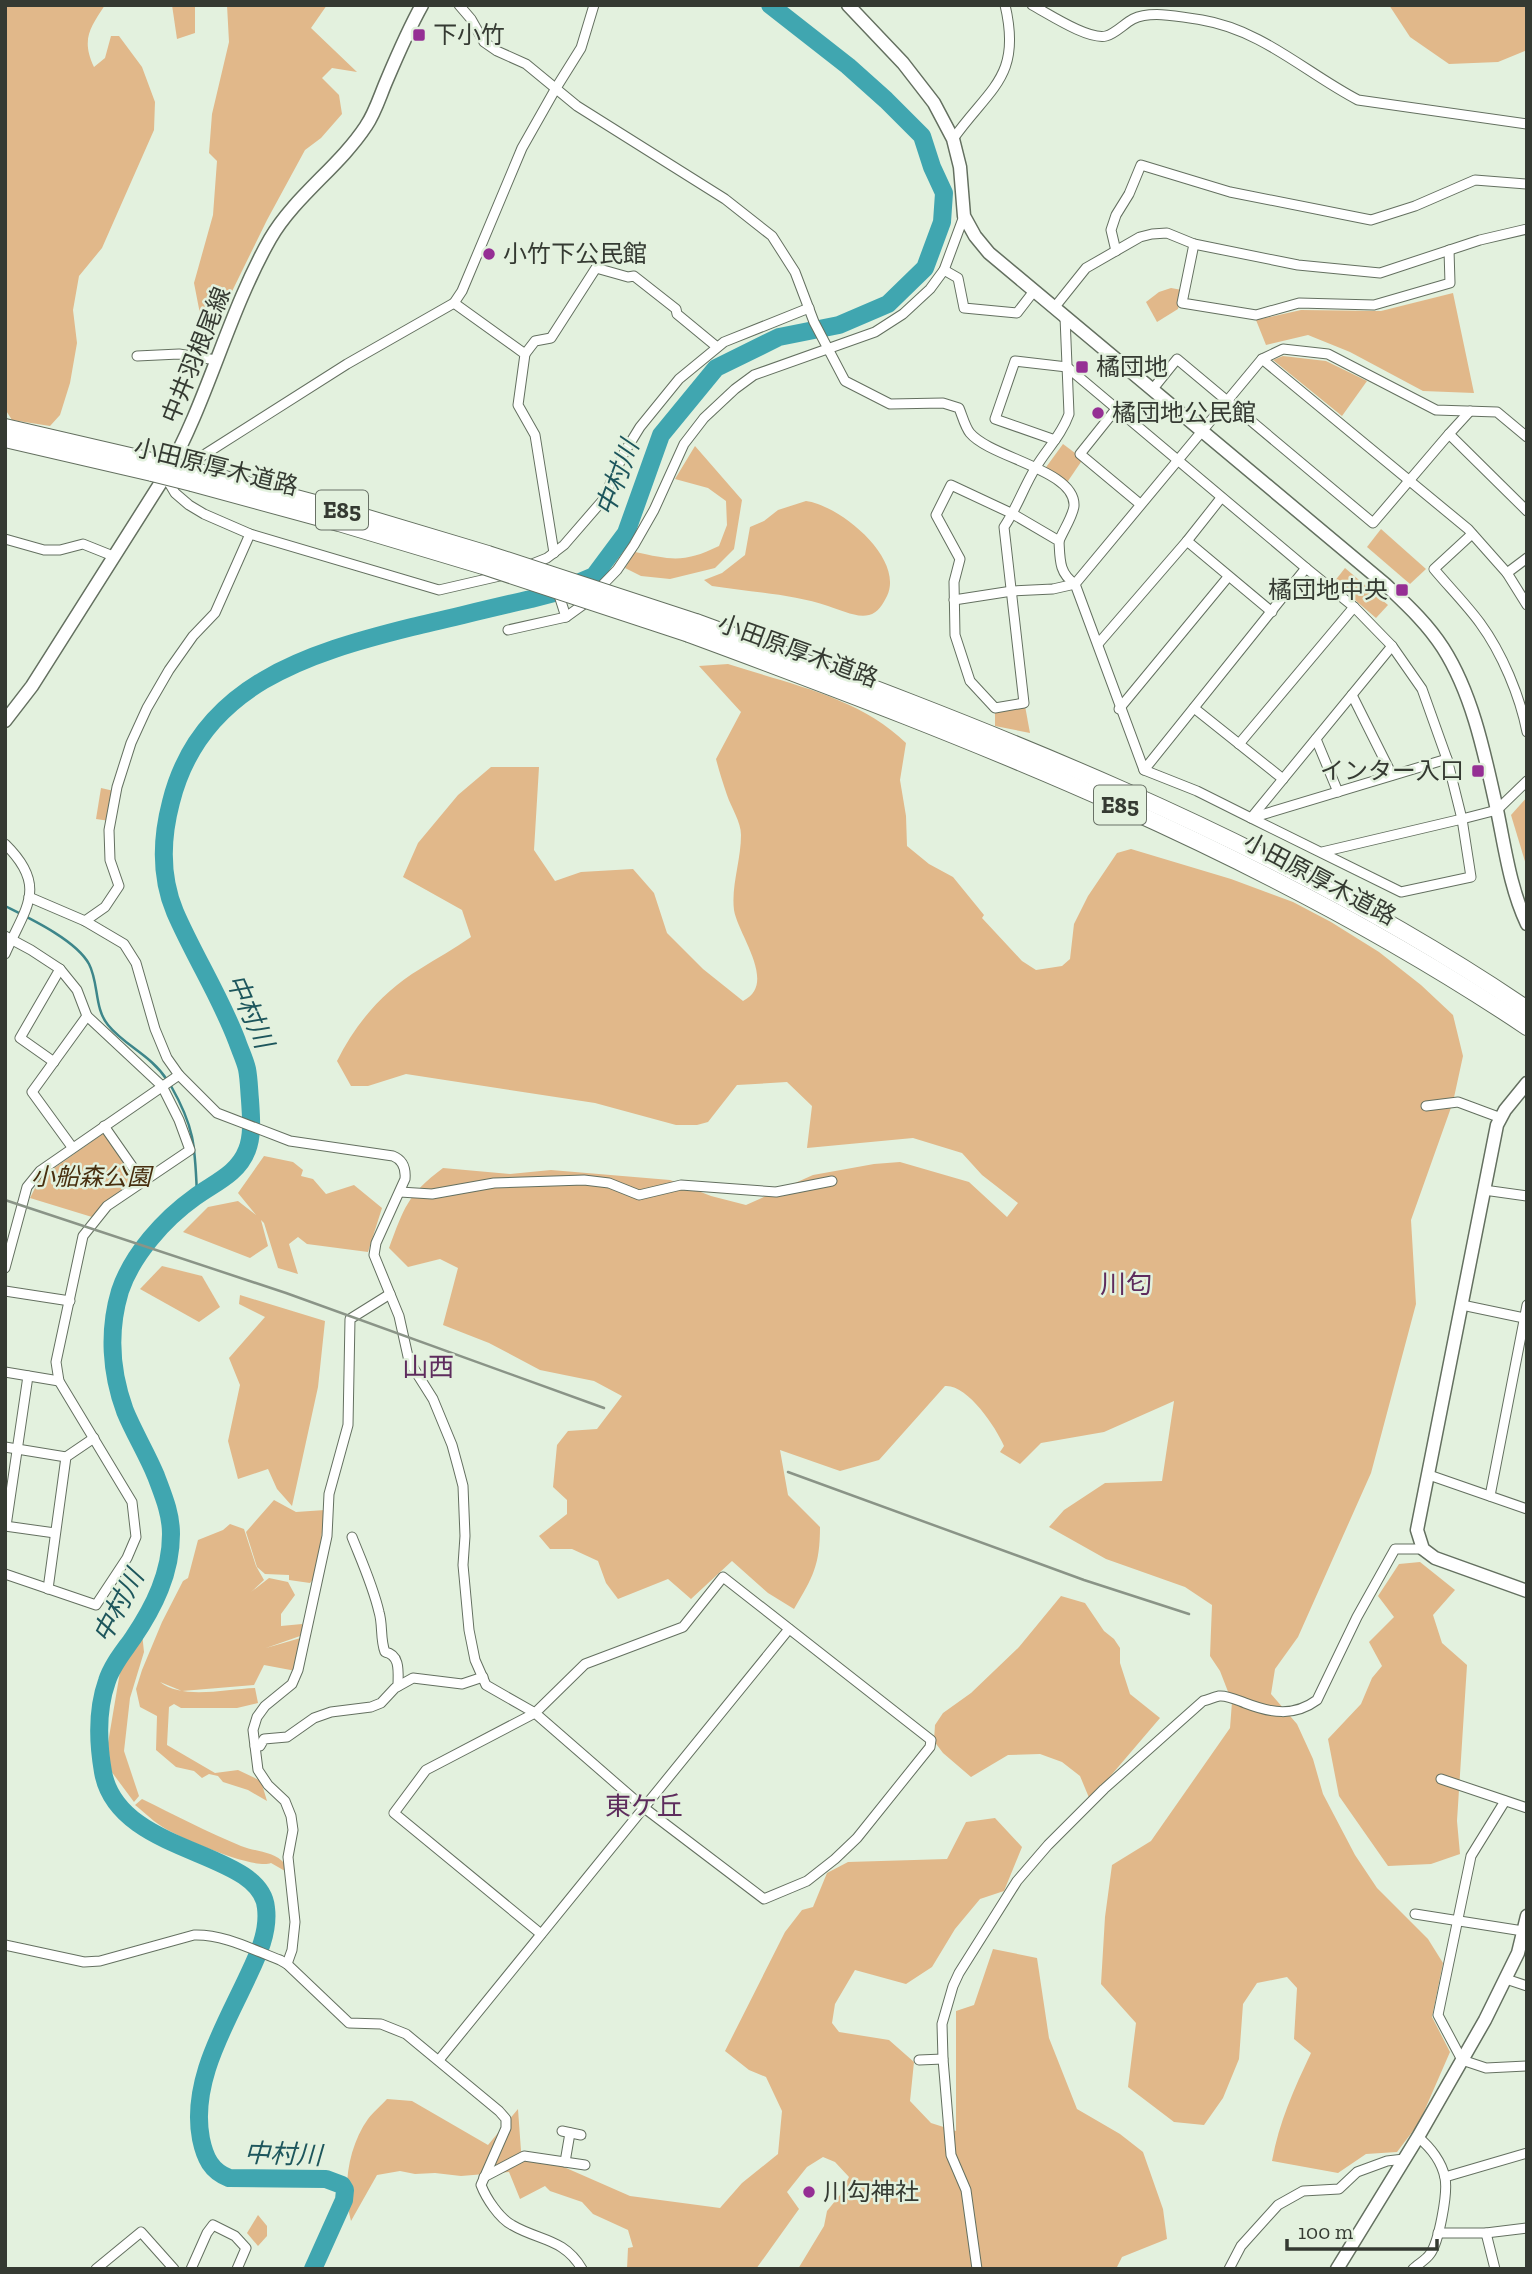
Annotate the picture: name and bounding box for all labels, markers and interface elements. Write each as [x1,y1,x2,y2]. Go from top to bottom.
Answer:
place label: 下小竹 [433,20,505,49]
marker: 下小竹 [411,27,427,43]
place label: 小竹下公民館 [503,239,647,268]
marker: 小竹下公民館 [481,246,497,262]
street label: 中井羽根尾線 [155,283,236,427]
place label: 橘団地 [1096,352,1168,381]
marker: 橘団地 [1074,359,1090,375]
place label: 橘団地公民館 [1112,398,1256,427]
marker: 橘団地公民館 [1090,405,1106,421]
street label: 小田原厚木道路 [131,432,301,501]
water label: 中村川 [589,433,646,520]
road number: E85 [316,490,368,530]
place label: 橘団地中央 [1268,575,1388,604]
marker: 橘団地中央 [1394,582,1410,598]
street label: 小田原厚木道路 [714,608,882,693]
place label: インター入口 [1320,756,1464,785]
marker: インター入口 [1470,763,1486,779]
road number: E85 [1094,786,1146,824]
street label: 小田原厚木道路 [1239,826,1401,931]
water label: 中村川 [220,969,282,1056]
park label: 小船森公園 [31,1162,154,1191]
district label: 川匂 [1100,1268,1152,1300]
district label: 山西 [402,1351,454,1383]
water label: 中村川 [86,1561,152,1648]
district label: 東ケ丘 [605,1790,683,1822]
water label: 中村川 [243,2137,326,2171]
place label: 川勾神社 [823,2177,919,2206]
marker: 川勾神社 [801,2184,817,2200]
scale bar [1287,2208,1438,2252]
text: 100 m [1298,2219,1353,2244]

